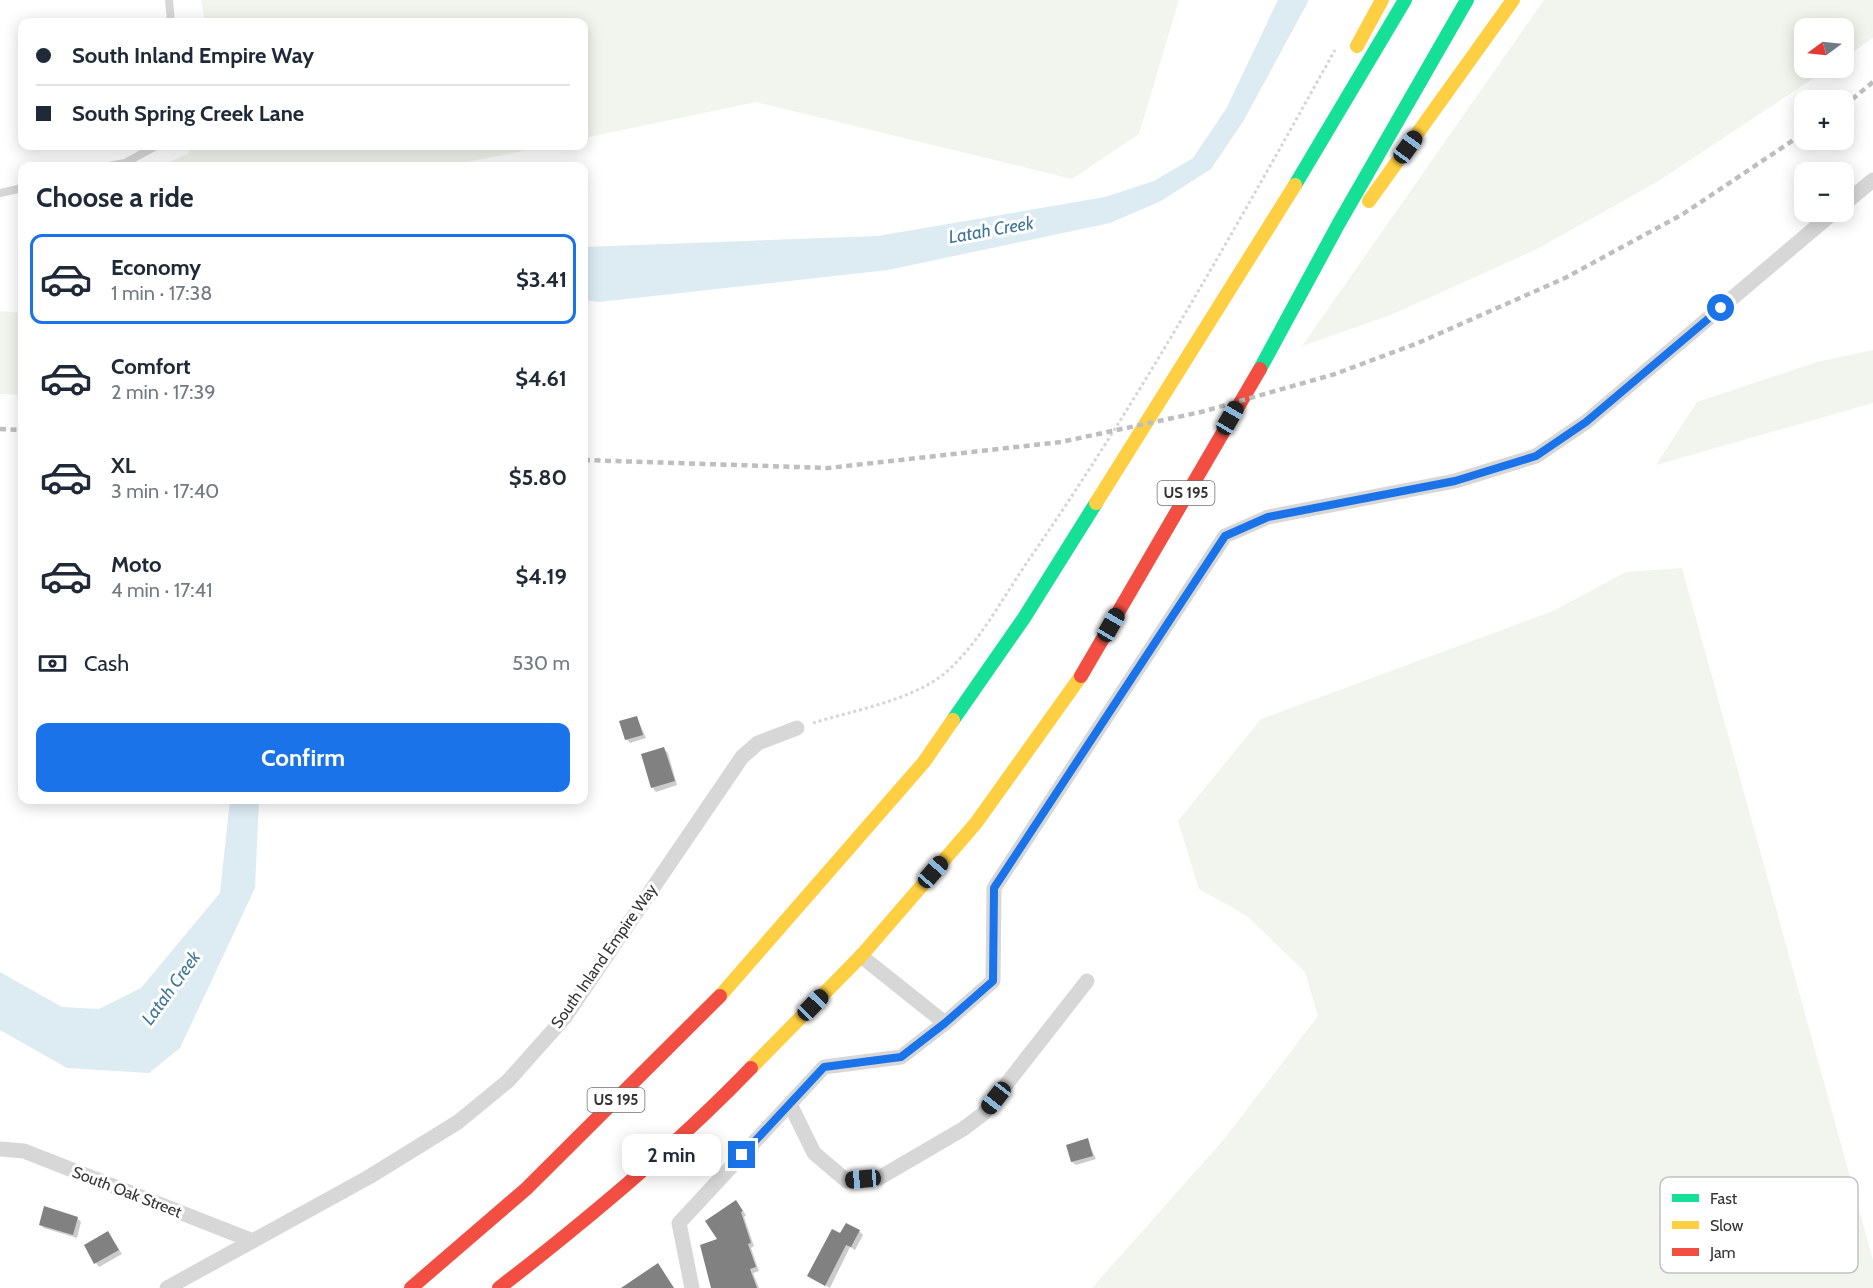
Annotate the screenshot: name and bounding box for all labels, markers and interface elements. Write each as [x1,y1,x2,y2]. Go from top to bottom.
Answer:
north arrow [1794,18,1854,78]
map controls [1794,18,1854,222]
text: South Inland Empire Way [72,42,314,69]
button: + [1794,90,1854,150]
text: South Spring Creek Lane [72,100,304,127]
car [1390,127,1426,167]
button: − [1794,162,1854,222]
text: Choose a ride [36,181,194,214]
water label: Latah Creek [947,211,1036,248]
icon: car [39,252,93,306]
text: Economy [111,254,201,281]
text: $3.41 [516,266,567,293]
text: 1 min · 17:38 [111,281,212,305]
route start [1707,294,1734,321]
icon: car [39,351,93,405]
text: Comfort [111,353,190,380]
text: $4.61 [515,365,567,392]
text: 2 min · 17:39 [111,380,216,404]
car [1213,398,1247,438]
icon: car [39,450,93,504]
text: XL [111,452,136,479]
text: $5.80 [509,464,567,491]
text: 3 min · 17:40 [111,479,219,503]
road number: US 195 [1158,481,1214,505]
icon: car [39,549,93,603]
text: Moto [111,551,162,578]
text: $4.19 [516,563,567,590]
text: 4 min · 17:41 [111,578,213,602]
car [1094,605,1128,645]
icon: cash [36,647,69,680]
text: Cash [84,650,129,677]
text: 530 m [512,651,570,675]
button: Confirm [36,723,570,792]
car [914,853,952,891]
street label: South Inland Empire Way [547,880,661,1032]
water label: Latah Creek [137,946,206,1029]
car [794,986,832,1024]
car [978,1078,1014,1118]
road number: US 195 [588,1088,644,1112]
callout: 2 min [622,1134,721,1176]
route end [728,1141,755,1168]
text: 2 min [647,1143,696,1167]
street label: South Oak Street [69,1162,185,1222]
car [844,1168,882,1190]
legend [1660,1177,1858,1273]
text: Fast [1710,1189,1738,1208]
text: Slow [1710,1216,1744,1235]
text: Jam [1709,1243,1736,1262]

